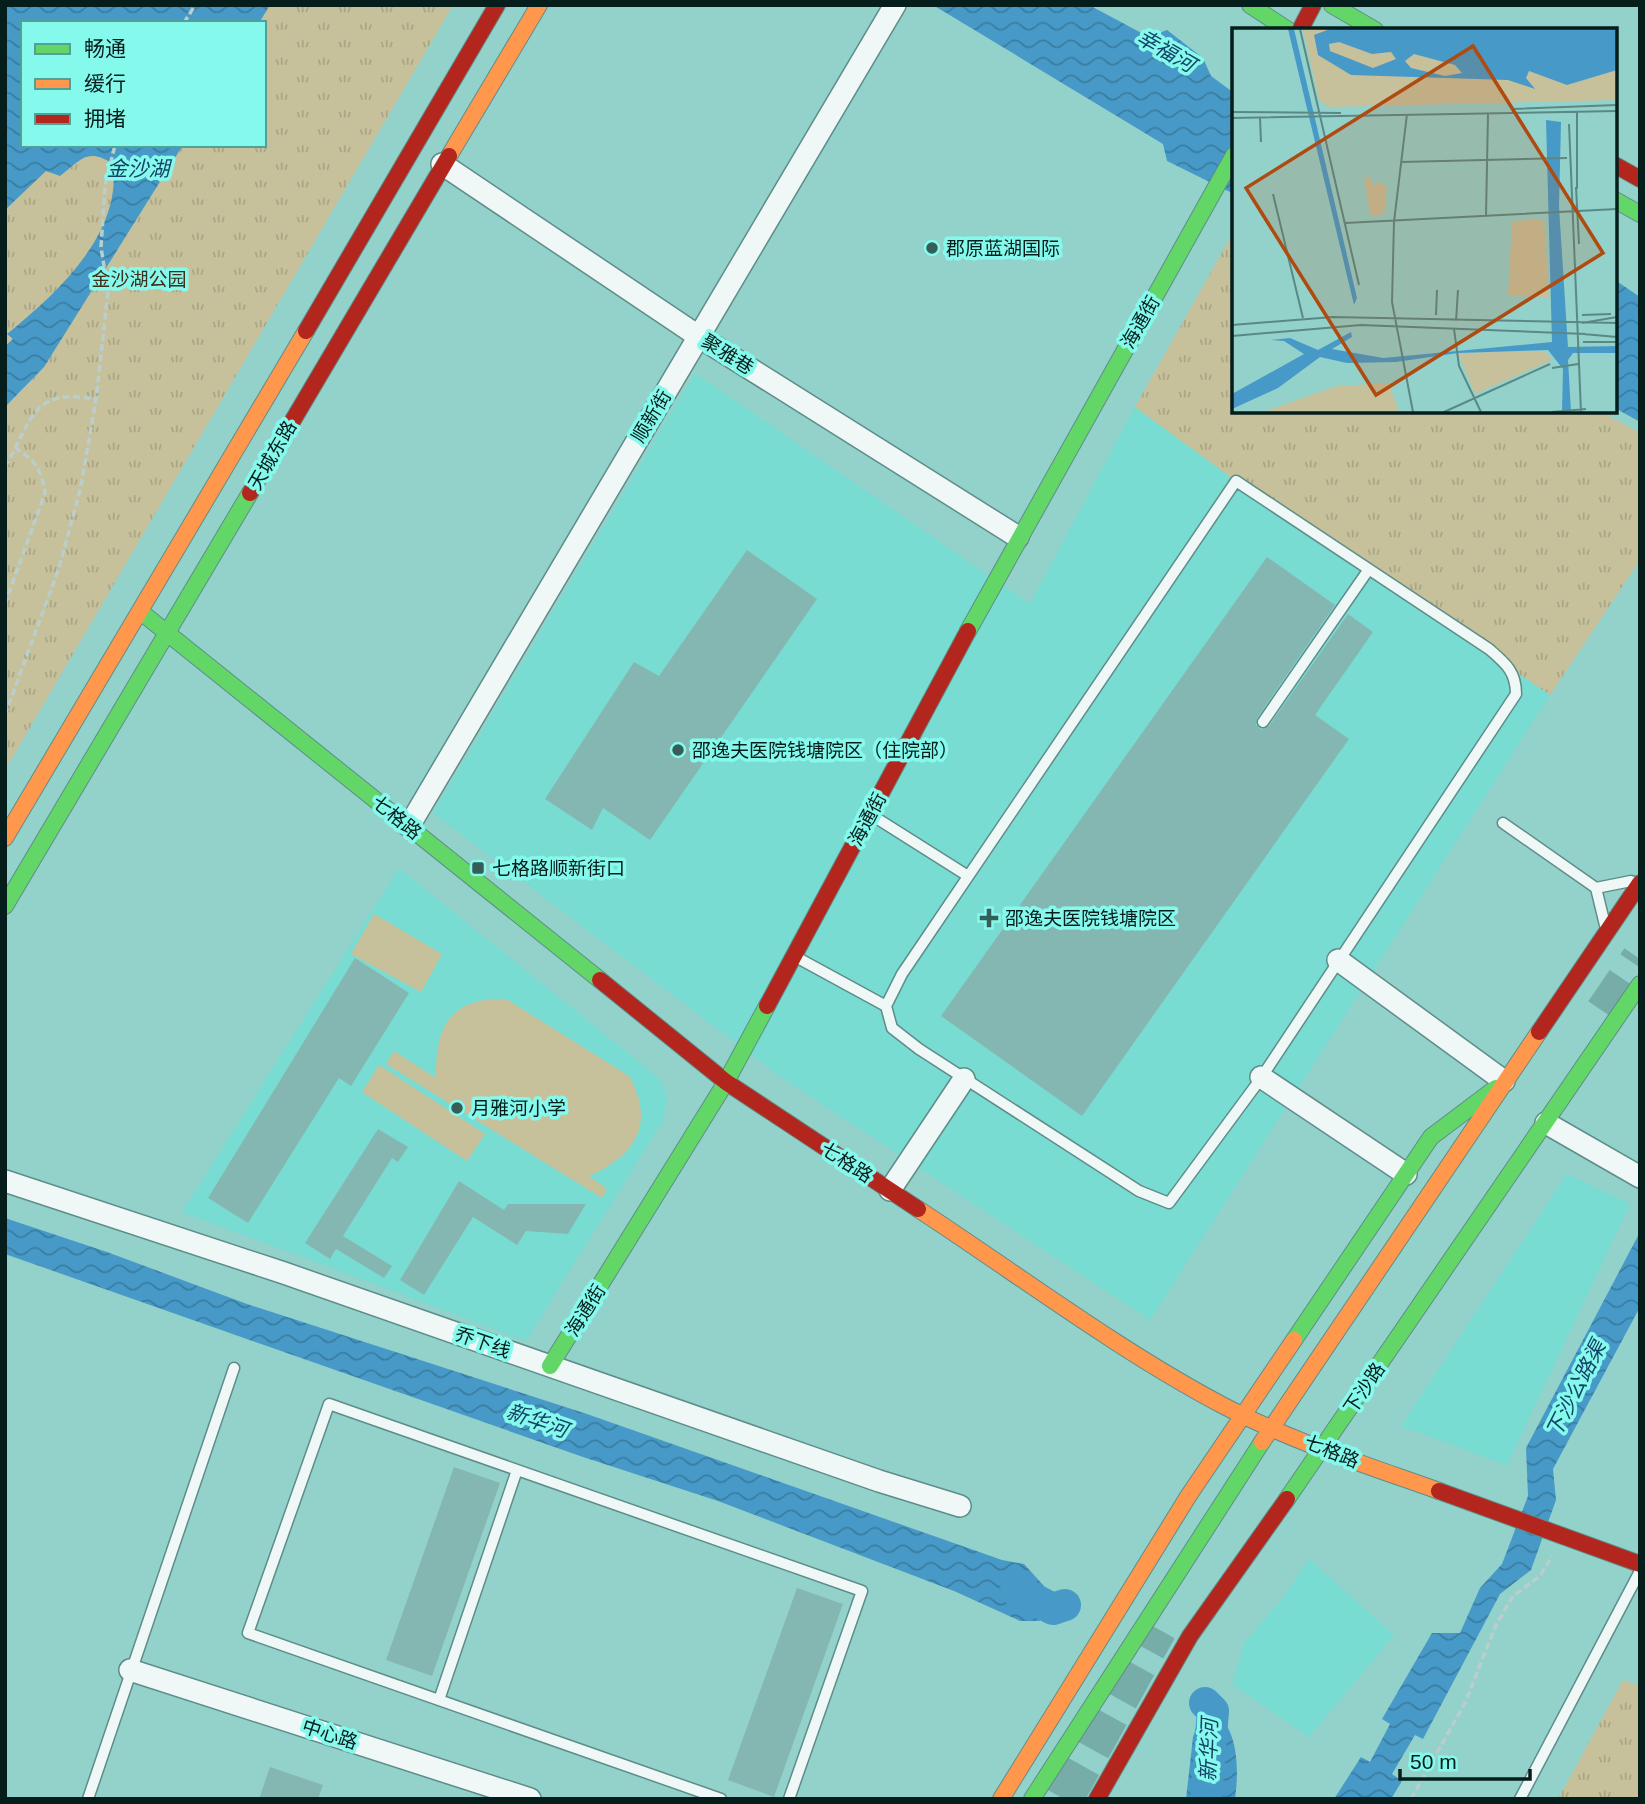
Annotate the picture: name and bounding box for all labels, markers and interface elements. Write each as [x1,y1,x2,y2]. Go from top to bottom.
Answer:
legend [21,21,266,147]
water label: 幸福河 [1133,25,1203,78]
inset map [1232,28,1617,413]
text: 畅通 [84,37,126,60]
text: 缓行 [84,72,126,95]
text: 拥堵 [84,107,126,130]
water label: 金沙湖 [107,157,172,180]
place label: 郡原蓝湖国际 [946,238,1060,259]
marker: 郡原蓝湖国际 [924,240,940,256]
park label: 金沙湖公园 [91,269,187,290]
street label: 海通街 [1117,292,1164,352]
street label: 聚雅巷 [698,330,757,378]
street label: 顺新街 [628,386,675,446]
street label: 天城东路 [244,417,301,493]
place label: 邵逸夫医院钱塘院区（住院部） [692,740,958,761]
marker: 邵逸夫医院钱塘院区（住院部） [670,742,686,758]
street label: 海通街 [845,789,890,849]
street label: 七格路 [368,791,425,843]
place label: 七格路顺新街口 [492,858,625,879]
marker: 七格路顺新街口 [470,860,486,876]
marker: 邵逸夫医院钱塘院区 [979,908,999,928]
place label: 邵逸夫医院钱塘院区 [1005,908,1176,929]
place label: 月雅河小学 [471,1098,566,1119]
marker: 月雅河小学 [449,1100,465,1116]
street label: 七格路 [817,1138,876,1187]
street label: 海通街 [561,1281,609,1340]
street label: 乔下线 [452,1323,513,1362]
water label: 下沙公路渠 [1541,1334,1611,1441]
street label: 下沙路 [1340,1359,1389,1418]
water label: 新华河 [504,1399,574,1443]
street label: 七格路 [1301,1431,1362,1472]
water label: 新华河 [1196,1714,1221,1782]
street label: 中心路 [299,1716,360,1753]
scale bar [1400,1738,1530,1782]
text: 50 m [1410,1750,1457,1773]

